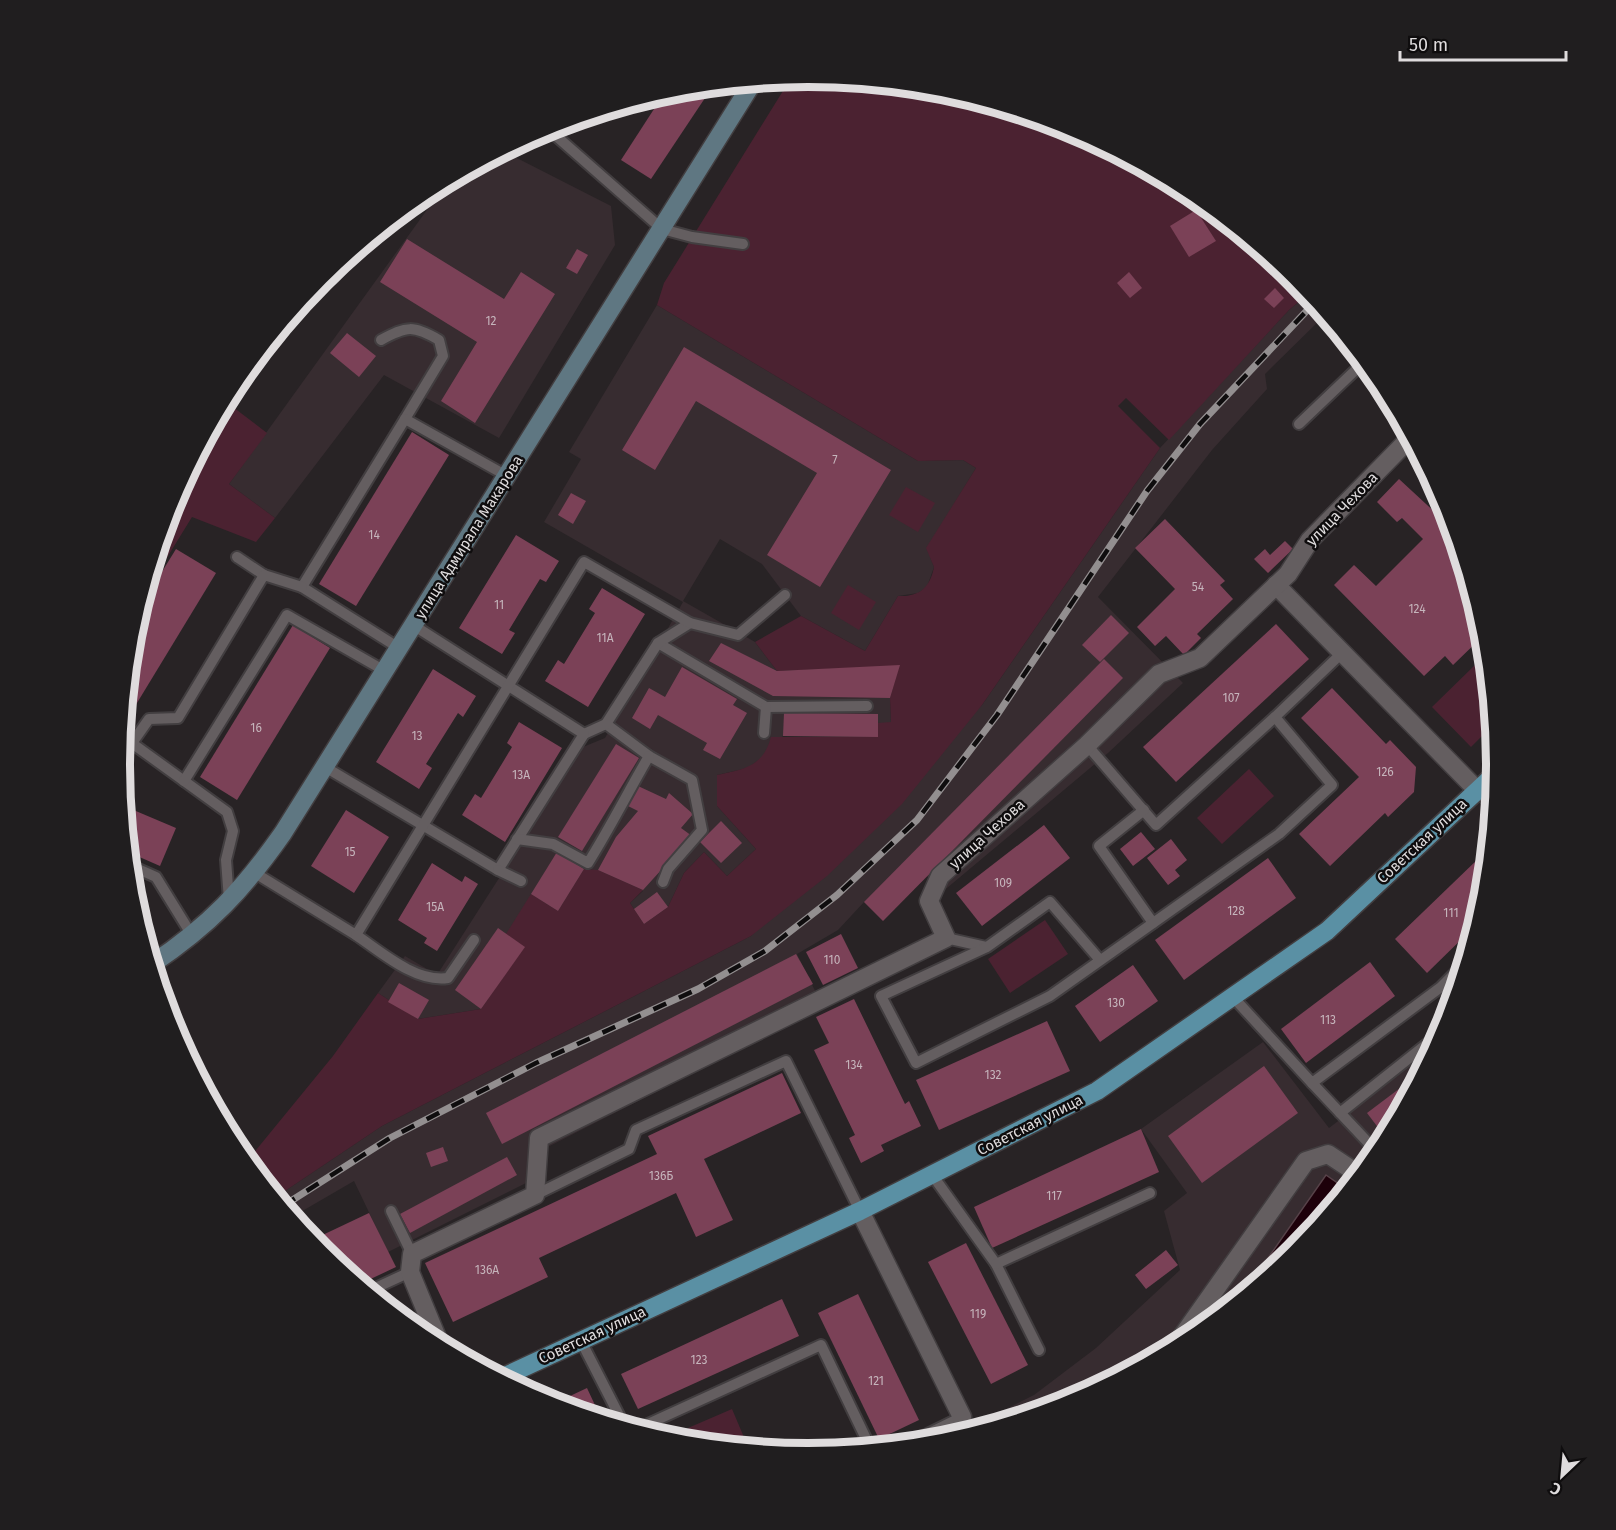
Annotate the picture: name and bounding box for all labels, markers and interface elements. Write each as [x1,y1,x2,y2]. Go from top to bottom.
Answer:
scale bar [1400,24,1566,62]
text: 50 m [1409,34,1448,56]
house number: 12 [485,314,497,328]
street label: улица Адмирала Макарова [411,452,527,622]
house number: 7 [832,453,838,467]
street label: улица Чехова [1302,468,1382,550]
house number: 14 [368,528,380,542]
house number: 54 [1192,580,1205,594]
house number: 11 [494,598,504,612]
house number: 124 [1408,602,1426,616]
house number: 11А [596,631,614,645]
house number: 107 [1223,691,1239,705]
house number: 16 [250,721,262,735]
house number: 13 [411,729,423,743]
house number: 126 [1376,765,1394,779]
house number: 13А [512,768,530,782]
street label: улица Чехова [946,795,1028,873]
street label: Советская улица [1373,795,1471,887]
house number: 15 [344,845,356,859]
house number: 109 [994,876,1012,890]
house number: 15А [426,900,444,914]
house number: 128 [1227,904,1245,918]
house number: 111 [1443,906,1459,920]
house number: 110 [824,953,841,967]
house number: 130 [1107,996,1125,1010]
house number: 113 [1320,1013,1336,1027]
house number: 134 [845,1058,863,1072]
house number: 132 [984,1068,1002,1082]
street label: Советская улица [974,1091,1086,1159]
house number: 136Б [649,1169,673,1183]
house number: 117 [1046,1189,1062,1203]
house number: 136А [475,1263,499,1277]
street label: Советская улица [535,1302,649,1368]
house number: 119 [970,1307,986,1321]
house number: 123 [690,1353,708,1367]
house number: 121 [868,1374,884,1388]
north arrow [1532,1446,1592,1506]
text: С [1547,1478,1564,1500]

